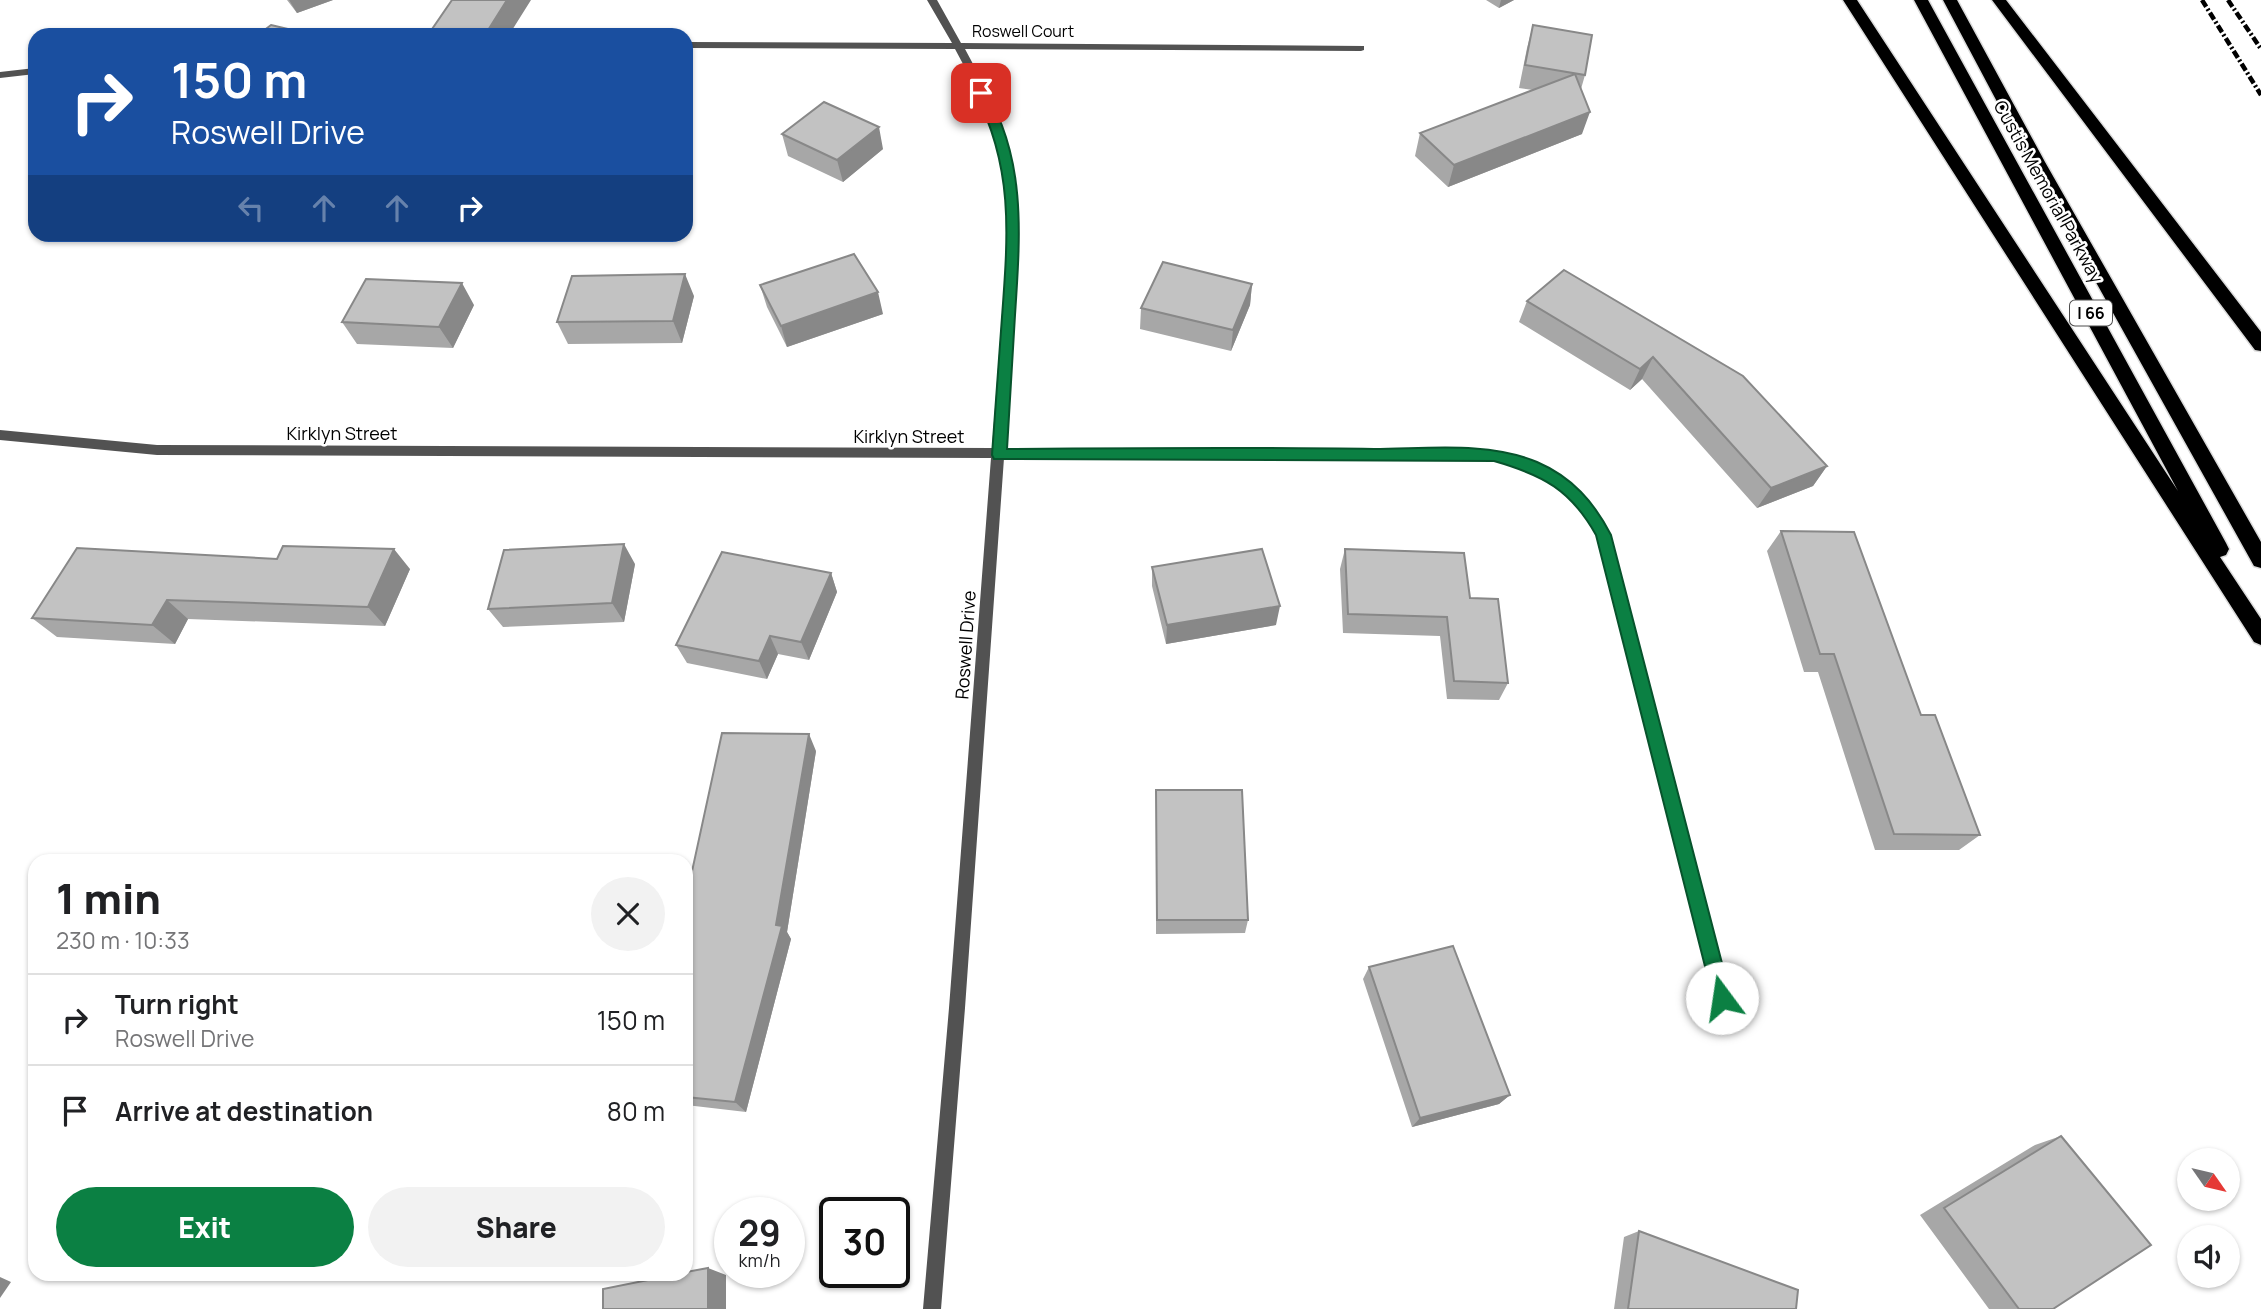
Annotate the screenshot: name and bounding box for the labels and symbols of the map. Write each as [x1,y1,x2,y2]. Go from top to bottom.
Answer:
street label: Roswell Court [972,20,1074,42]
pin [951,63,1011,123]
street label: Custis Memorial Parkway [1989,96,2109,288]
road number: I 66 [2070,300,2112,326]
street label: Kirklyn Street [286,421,398,445]
street label: Kirklyn Street [853,424,965,448]
street label: Roswell Drive [949,590,981,700]
position arrow [1685,961,1759,1035]
north arrow [2177,1148,2240,1211]
speed limit sign: 30 [819,1197,910,1288]

